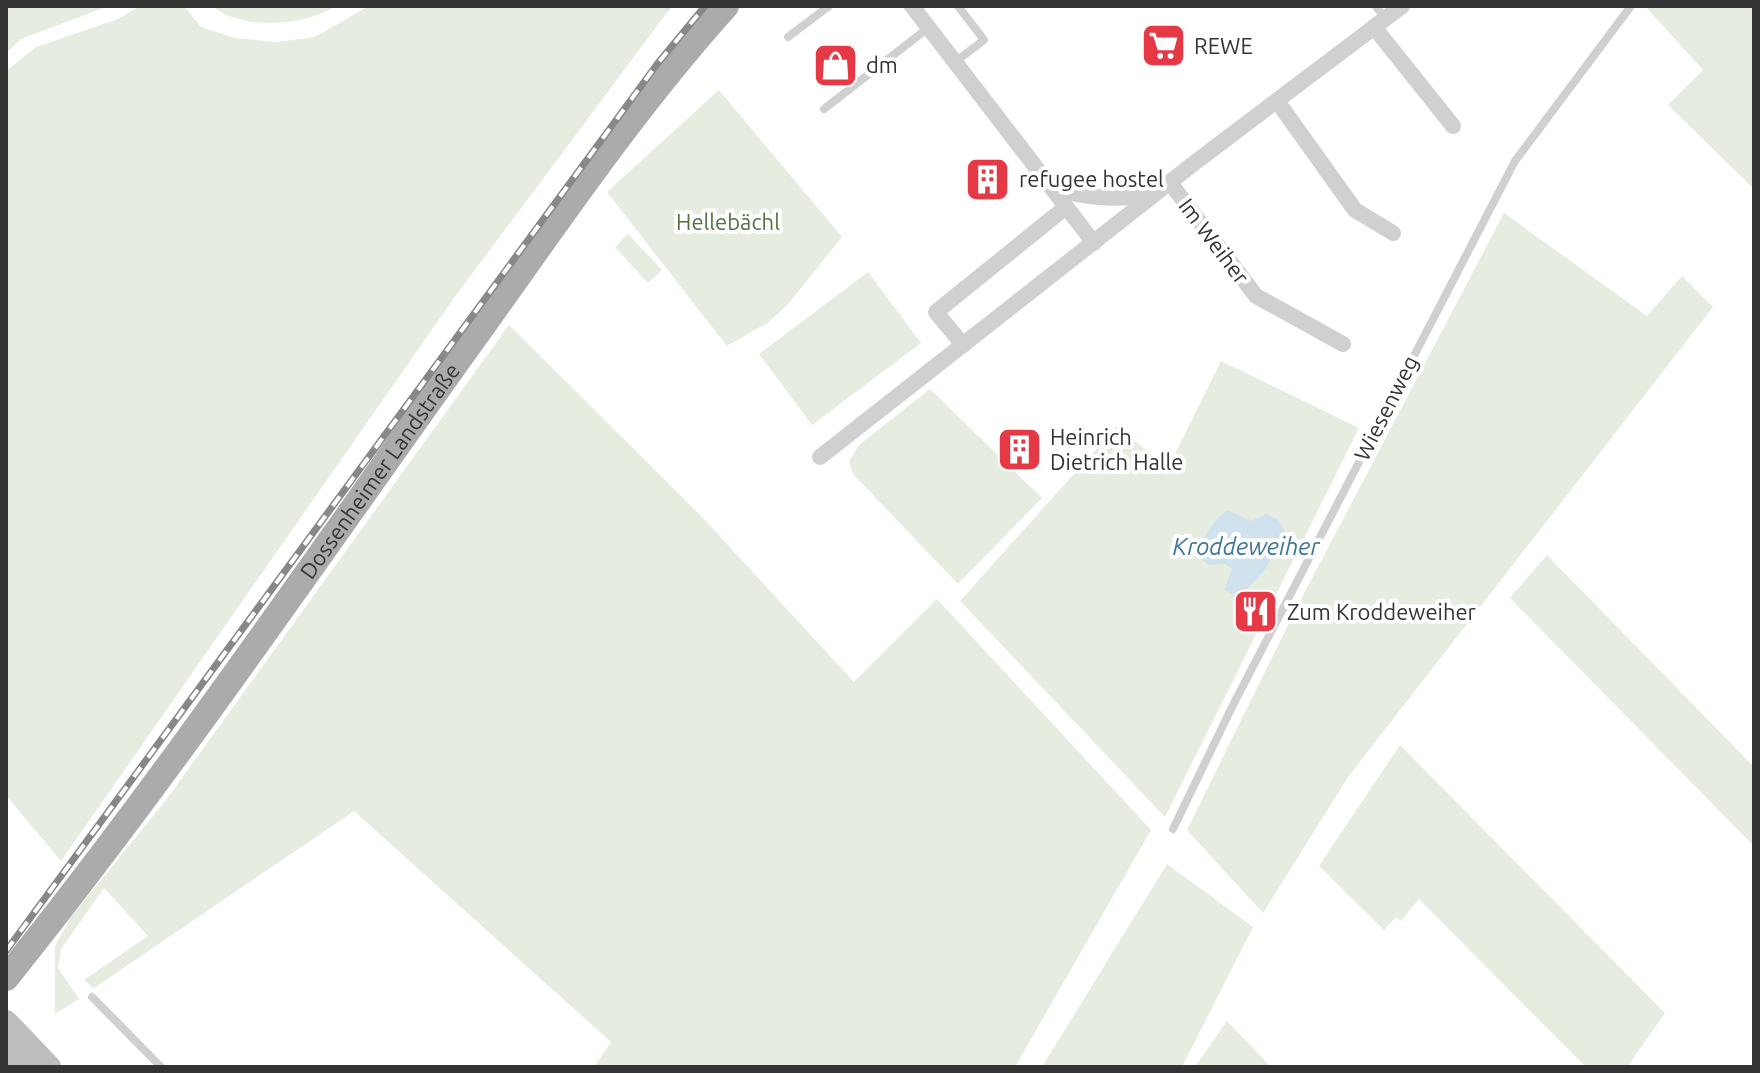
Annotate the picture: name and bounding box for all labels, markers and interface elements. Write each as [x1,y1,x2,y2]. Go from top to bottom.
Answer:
supermarket icon: REWE [1139,22,1187,70]
place label: REWE [1194,33,1253,58]
shop icon: dm [811,41,859,89]
place label: dm [866,52,898,77]
building icon: refugee hostel [964,155,1012,203]
place label: refugee hostel [1019,166,1164,191]
street label: Im Weiher [1174,193,1255,289]
park label: Hellebächl [676,209,780,234]
street label: Wiesenweg [1348,351,1423,464]
street label: Dossenheimer Landstraße [294,358,464,583]
place label: Heinrich Dietrich Halle [1050,424,1184,474]
building icon: Heinrich Dietrich Halle [995,426,1043,474]
water label: Kroddeweiher [1172,533,1320,560]
restaurant icon: Zum Kroddeweiher [1232,588,1280,636]
place label: Zum Kroddeweiher [1287,599,1477,624]

